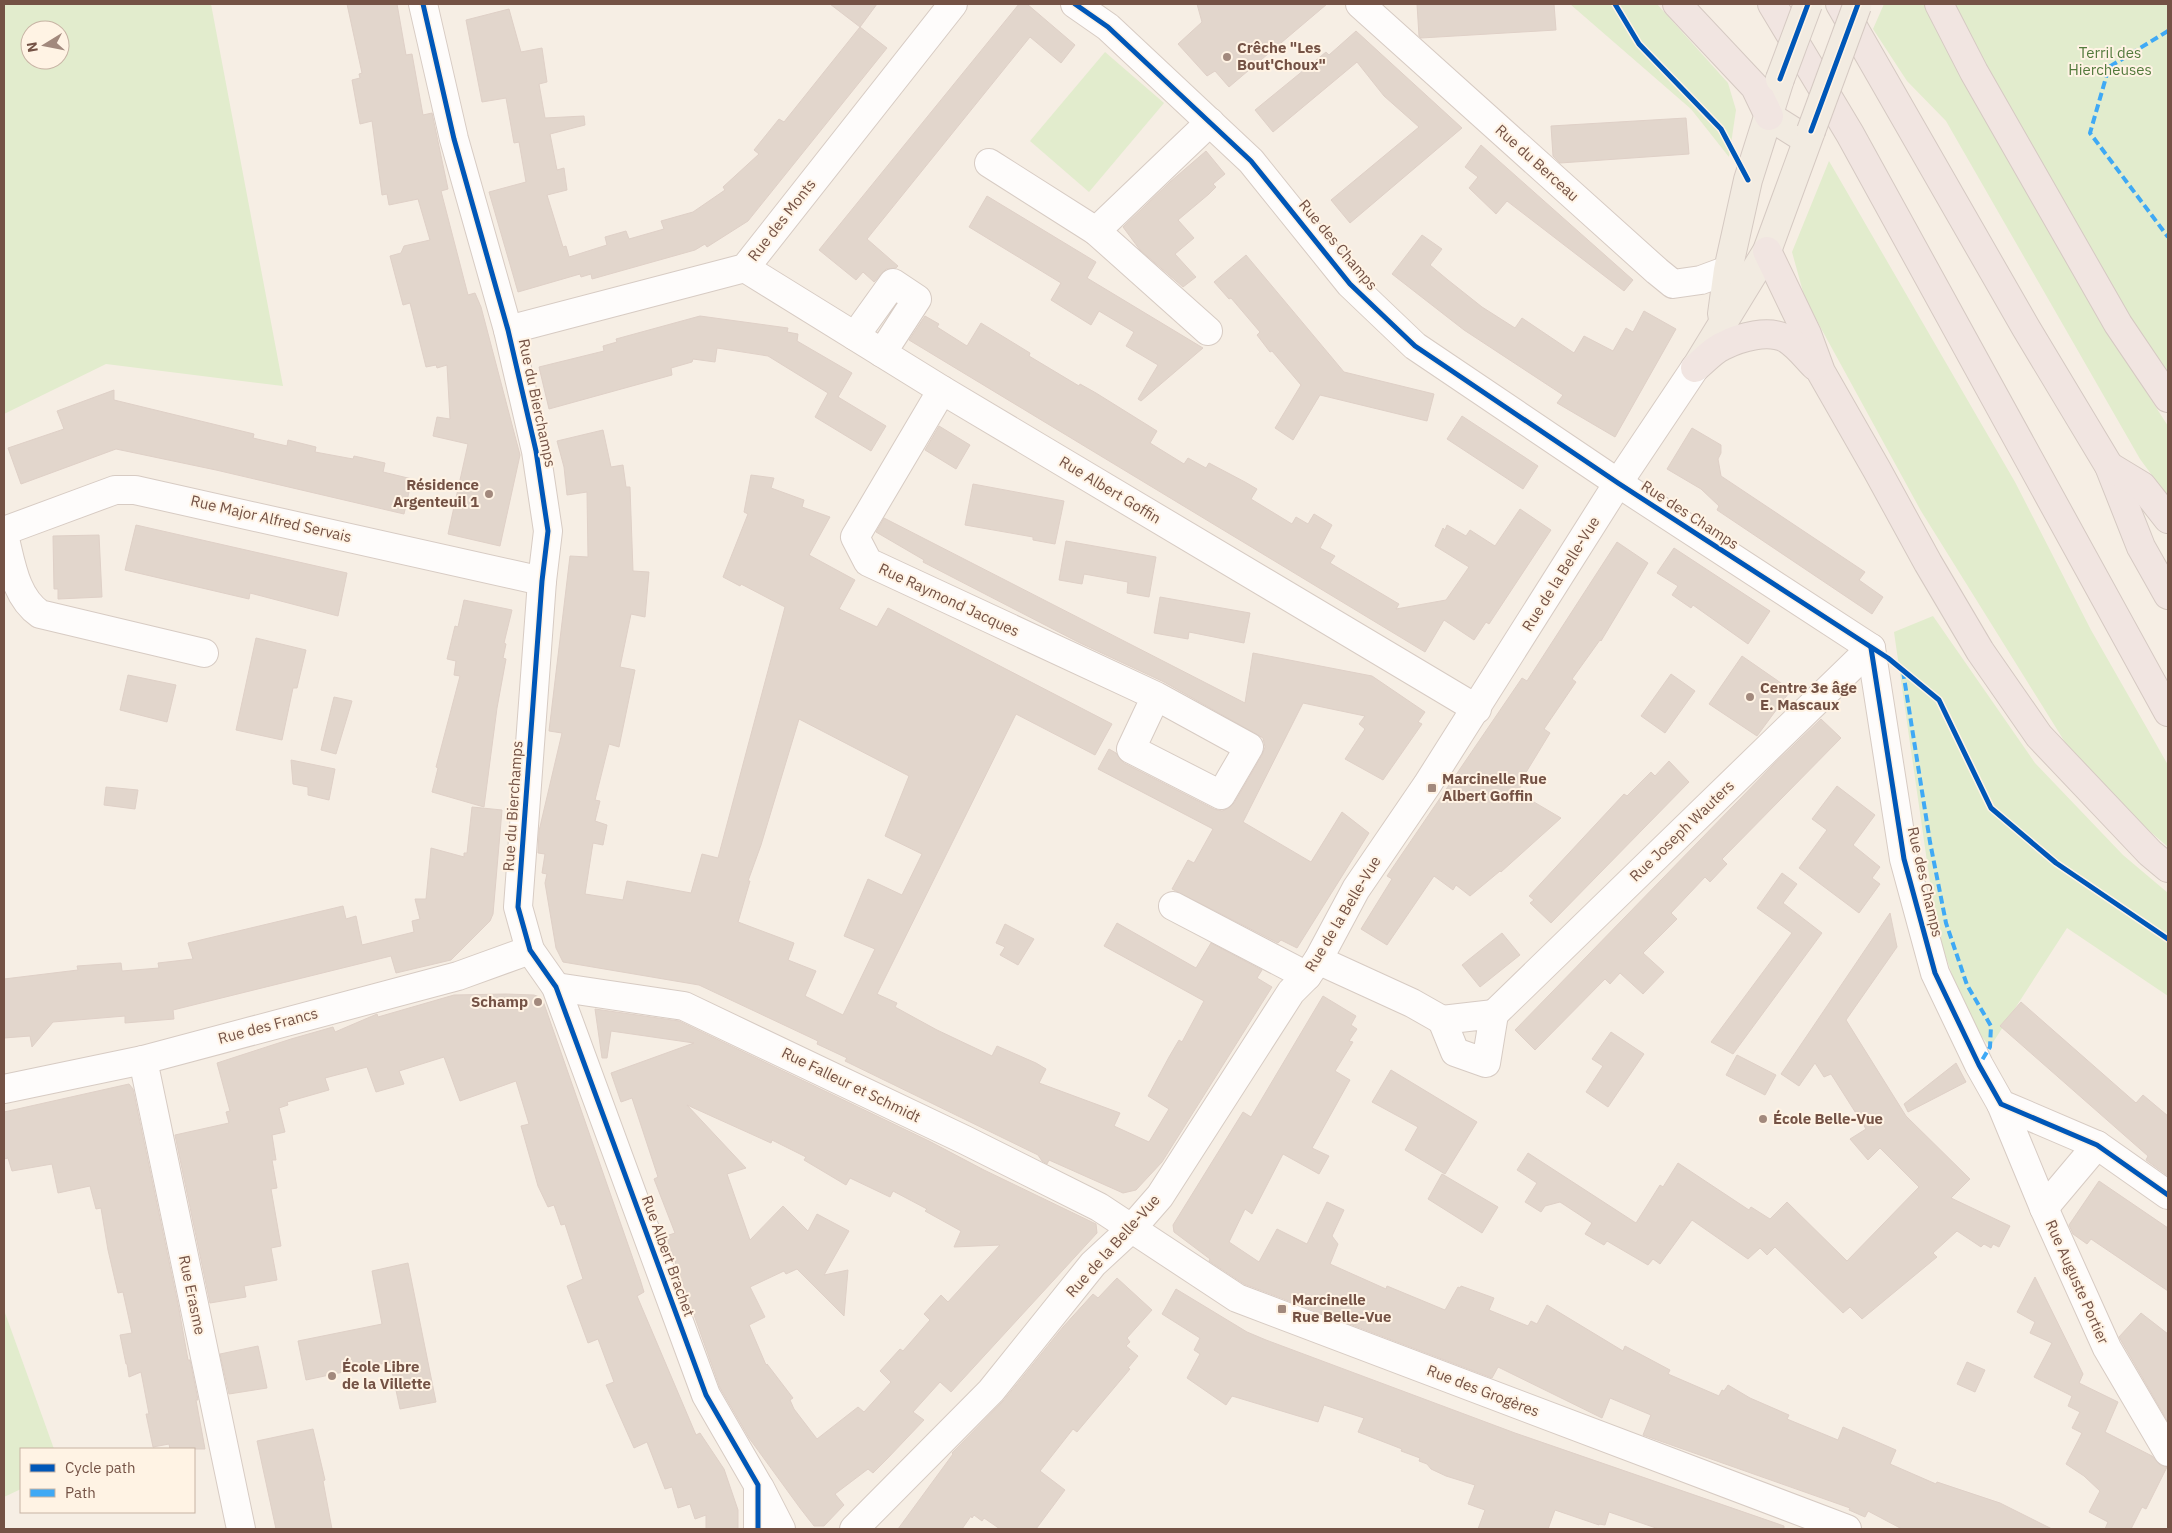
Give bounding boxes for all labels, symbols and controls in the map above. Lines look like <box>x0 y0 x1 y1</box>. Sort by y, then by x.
north arrow <box>20 20 70 70</box>
place label: Crêche "Les Bout'Choux" <box>1237 38 1326 74</box>
text: N <box>22 41 42 54</box>
park label: Terril des Hiercheuses <box>2068 43 2152 79</box>
marker: Crêche "Les Bout'Choux" <box>1221 51 1233 63</box>
street label: Rue du Berceau <box>1491 120 1583 205</box>
street label: Rue des Monts <box>744 175 820 265</box>
street label: Rue des Champs <box>1295 195 1382 294</box>
street label: Rue du Bierchamps <box>515 337 560 469</box>
street label: Rue Albert Goffin <box>1056 452 1165 527</box>
place label: Résidence Argenteuil 1 <box>393 475 479 511</box>
street label: Rue des Champs <box>1638 476 1743 553</box>
marker: Résidence Argenteuil 1 <box>483 488 495 500</box>
street label: Rue Major Alfred Servais <box>189 491 353 546</box>
street label: Rue de la Belle-Vue <box>1518 513 1604 635</box>
street label: Rue Raymond Jacques <box>876 559 1023 640</box>
place label: Centre 3e âge E. Mascaux <box>1760 678 1857 714</box>
marker: Centre 3e âge E. Mascaux <box>1744 691 1756 703</box>
street label: Rue du Bierchamps <box>498 740 527 872</box>
place label: Marcinelle Rue Albert Goffin <box>1442 769 1547 805</box>
street label: Rue Joseph Wauters <box>1625 776 1738 885</box>
marker: Marcinelle Rue Albert Goffin <box>1426 782 1438 794</box>
street label: Rue des Champs <box>1904 825 1947 939</box>
street label: Rue de la Belle-Vue <box>1301 852 1385 975</box>
place label: Schamp <box>471 992 528 1011</box>
marker: Schamp <box>532 996 544 1008</box>
street label: Rue des Francs <box>216 1003 320 1048</box>
street label: Rue Falleur et Schmidt <box>779 1043 924 1126</box>
place label: École Belle-Vue <box>1773 1109 1883 1128</box>
marker: École Belle-Vue <box>1757 1113 1769 1125</box>
street label: Rue de la Belle-Vue <box>1062 1190 1164 1301</box>
street label: Rue Albert Brachet <box>638 1193 699 1319</box>
street label: Rue Auguste Portier <box>2042 1217 2114 1347</box>
street label: Rue Erasme <box>175 1253 210 1336</box>
place label: Marcinelle Rue Belle-Vue <box>1292 1290 1391 1326</box>
marker: Marcinelle Rue Belle-Vue <box>1276 1303 1288 1315</box>
place label: École Libre de la Villette <box>342 1357 431 1393</box>
street label: Rue des Grogères <box>1424 1360 1542 1421</box>
marker: École Libre de la Villette <box>326 1370 338 1382</box>
legend <box>20 1448 195 1513</box>
text: Cycle path <box>65 1458 136 1477</box>
text: Path <box>65 1483 96 1502</box>

